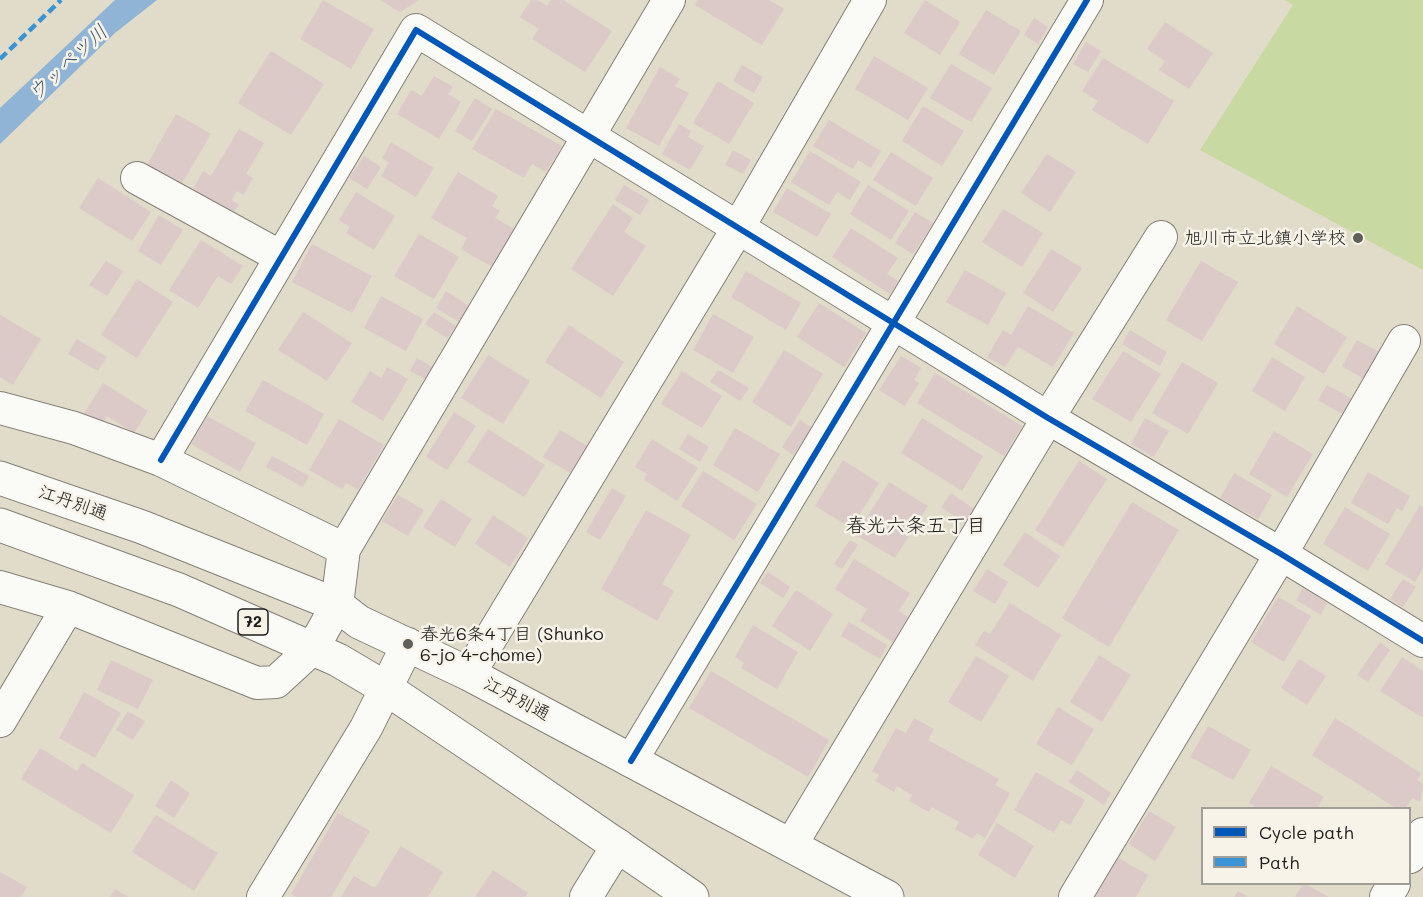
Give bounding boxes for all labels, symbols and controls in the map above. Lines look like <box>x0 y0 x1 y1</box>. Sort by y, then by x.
water label: ウッペツ川 <box>23 20 113 106</box>
place label: 旭川市立北鎮小学校 <box>1184 227 1346 249</box>
marker: 旭川市立北鎮小学校 <box>1351 231 1365 245</box>
street label: 江丹別通 <box>35 481 111 525</box>
district label: 春光六条五丁目 <box>846 514 986 538</box>
road number: 72 <box>238 609 268 635</box>
place label: 春光6条4丁目 (Shunko 6-jo 4-chome) <box>420 623 604 666</box>
marker: 春光6条4丁目 (Shunko 6-jo 4-chome) <box>401 637 415 651</box>
street label: 江丹別通 <box>480 673 554 725</box>
legend <box>1201 807 1411 885</box>
text: Cycle path <box>1259 820 1354 844</box>
text: Path <box>1259 850 1299 874</box>

